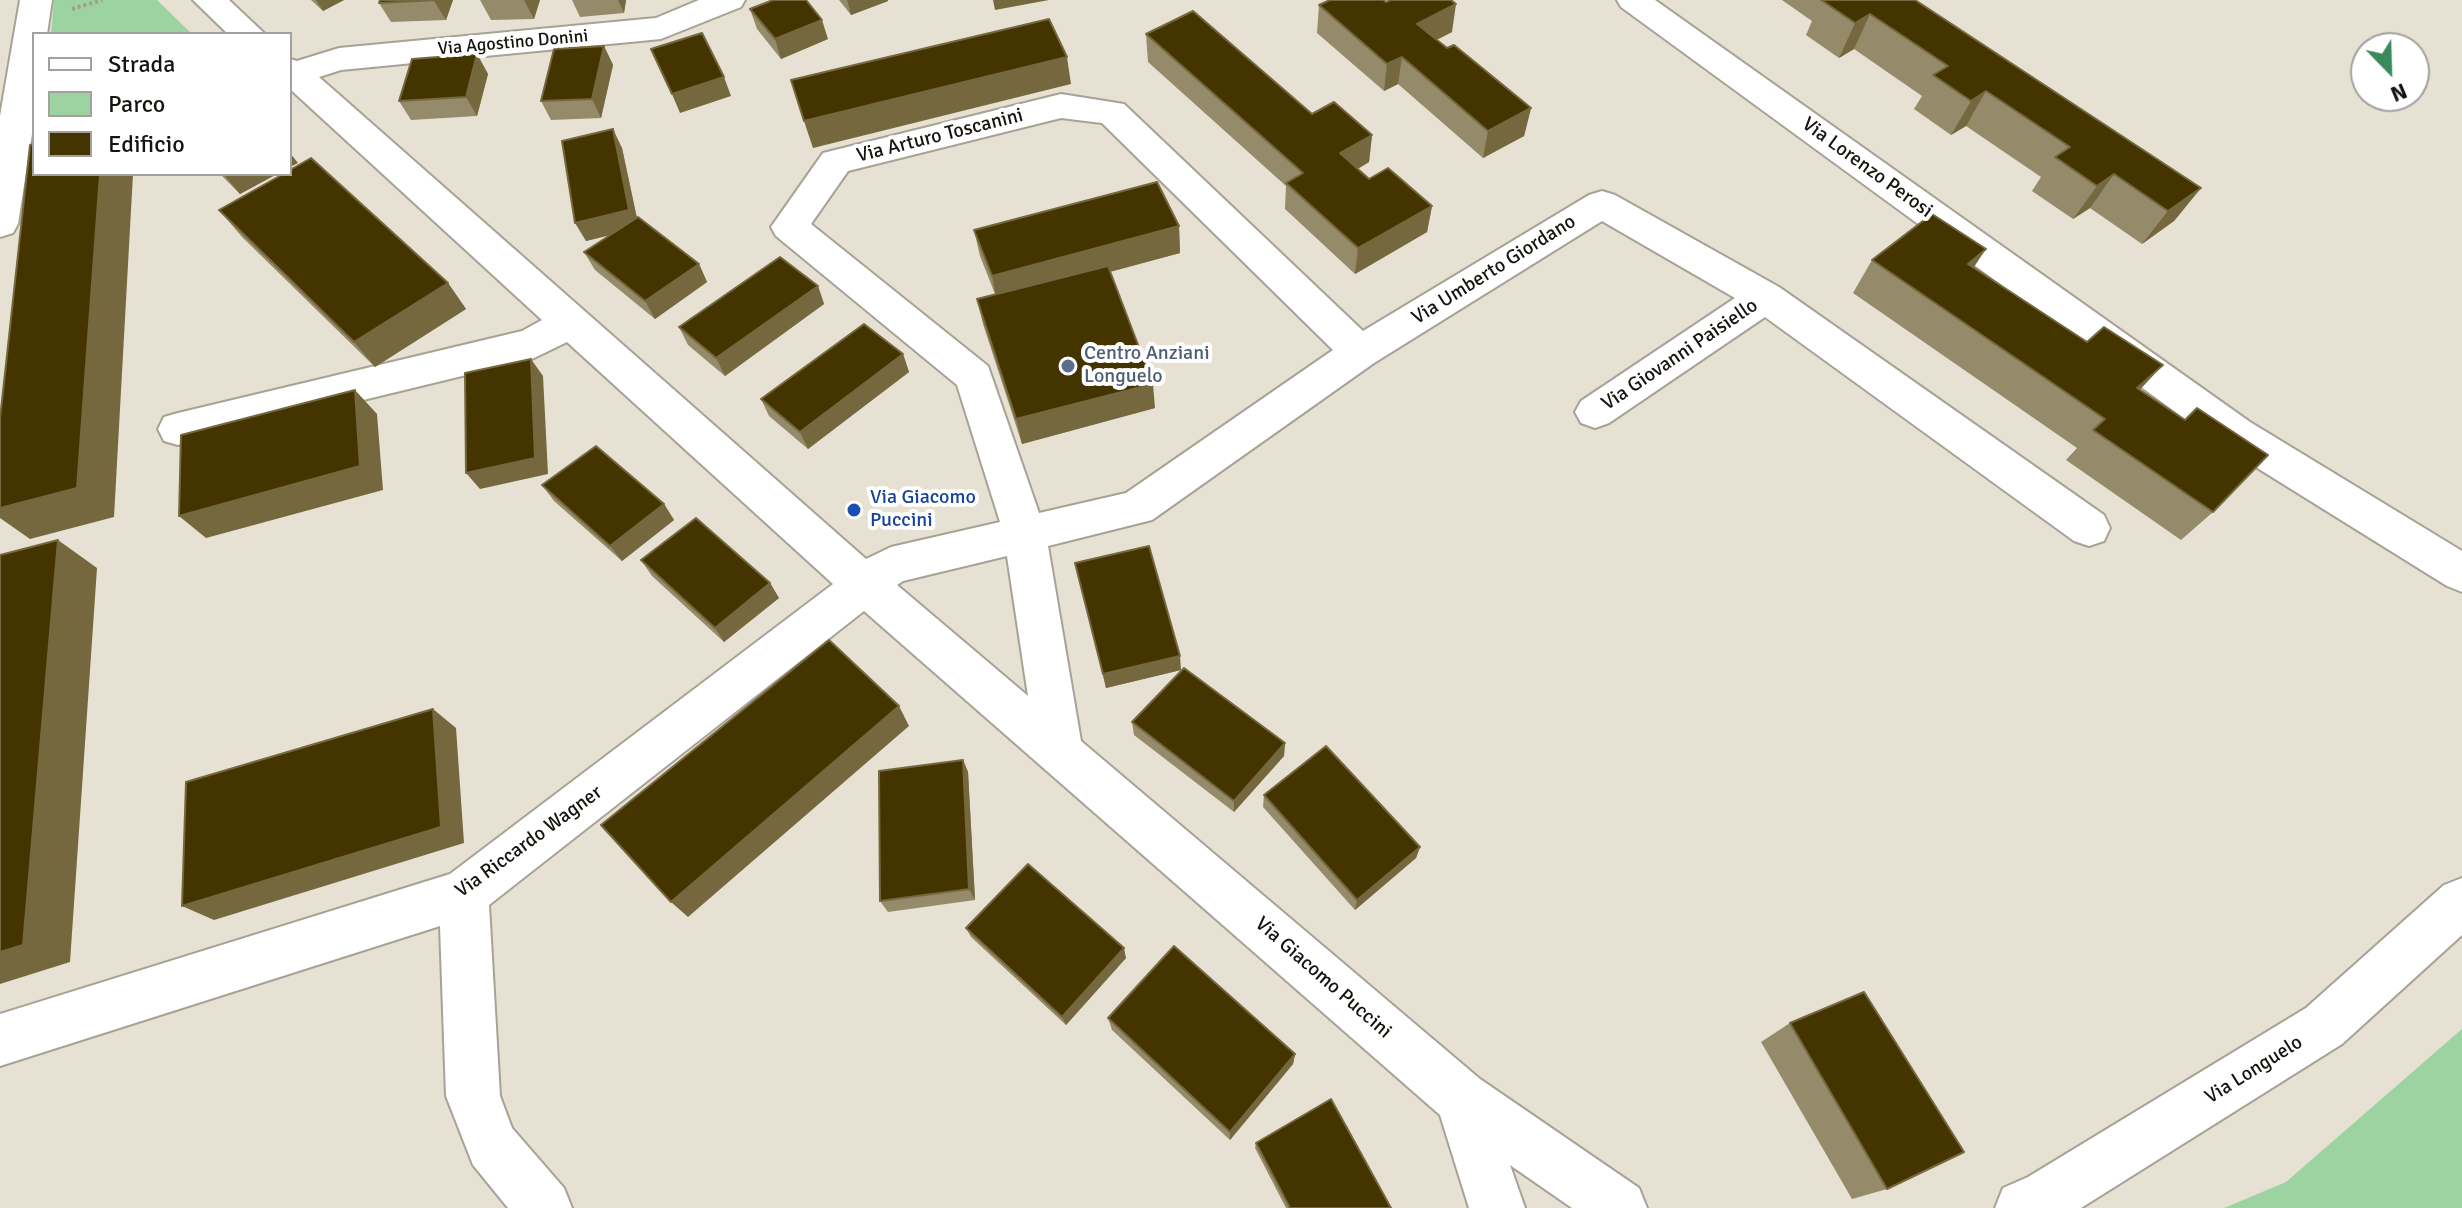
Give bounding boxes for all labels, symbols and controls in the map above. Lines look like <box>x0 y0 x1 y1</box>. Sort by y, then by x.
street label: Via Agostino Donini <box>437 26 589 60</box>
legend <box>32 32 292 176</box>
north arrow <box>2350 32 2430 112</box>
text: Strada <box>108 49 175 79</box>
text: N <box>2386 77 2411 108</box>
text: Parco <box>108 89 165 119</box>
street label: Via Arturo Toscanini <box>854 104 1026 168</box>
street label: Via Lorenzo Perosi <box>1797 113 1937 223</box>
text: Edificio <box>108 129 185 159</box>
street label: Via Umberto Giordano <box>1408 210 1580 330</box>
street label: Via Giovanni Paisiello <box>1597 294 1763 416</box>
place label: Centro Anziani Longuelo <box>1084 342 1210 389</box>
marker: Centro Anziani Longuelo <box>1059 357 1077 375</box>
place label: Via Giacomo Puccini <box>870 486 976 533</box>
marker: Via Giacomo Puccini <box>845 501 863 519</box>
street label: Via Riccardo Wagner <box>451 781 607 903</box>
street label: Via Giacomo Puccini <box>1250 912 1396 1044</box>
street label: Via Longuelo <box>2201 1031 2307 1109</box>

